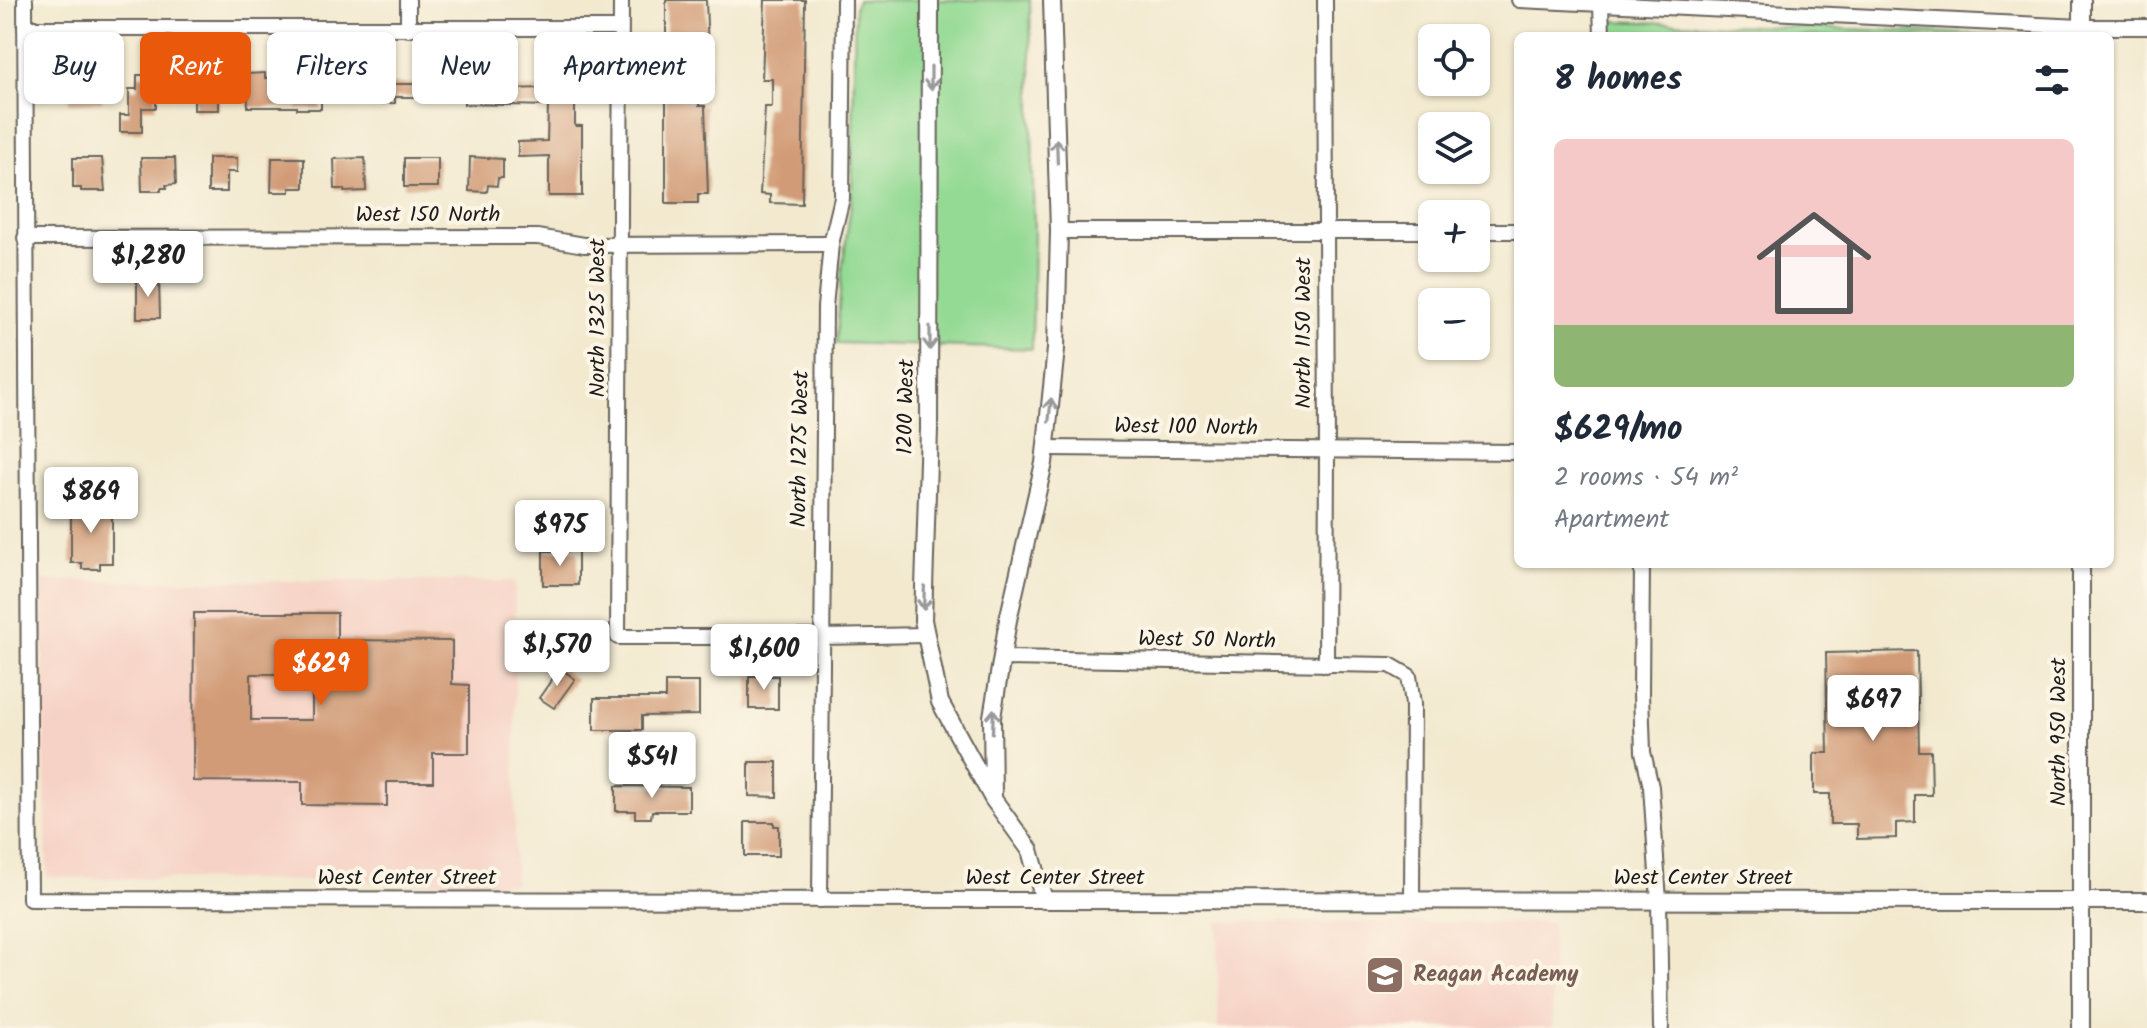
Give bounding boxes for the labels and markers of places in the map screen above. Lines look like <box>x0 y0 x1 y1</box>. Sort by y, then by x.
pin: $1,280 <box>83 231 213 299</box>
pin: $869 <box>44 467 138 535</box>
pin: $975 <box>513 500 607 568</box>
pin: $1,570 <box>492 620 622 688</box>
pin: $1,600 <box>699 624 829 692</box>
pin: $629 <box>274 639 368 707</box>
pin: $697 <box>1826 675 1920 743</box>
pin: $541 <box>605 732 699 800</box>
school or university icon: Reagan Academy <box>1364 954 1406 996</box>
place label: Reagan Academy <box>1413 958 1579 993</box>

